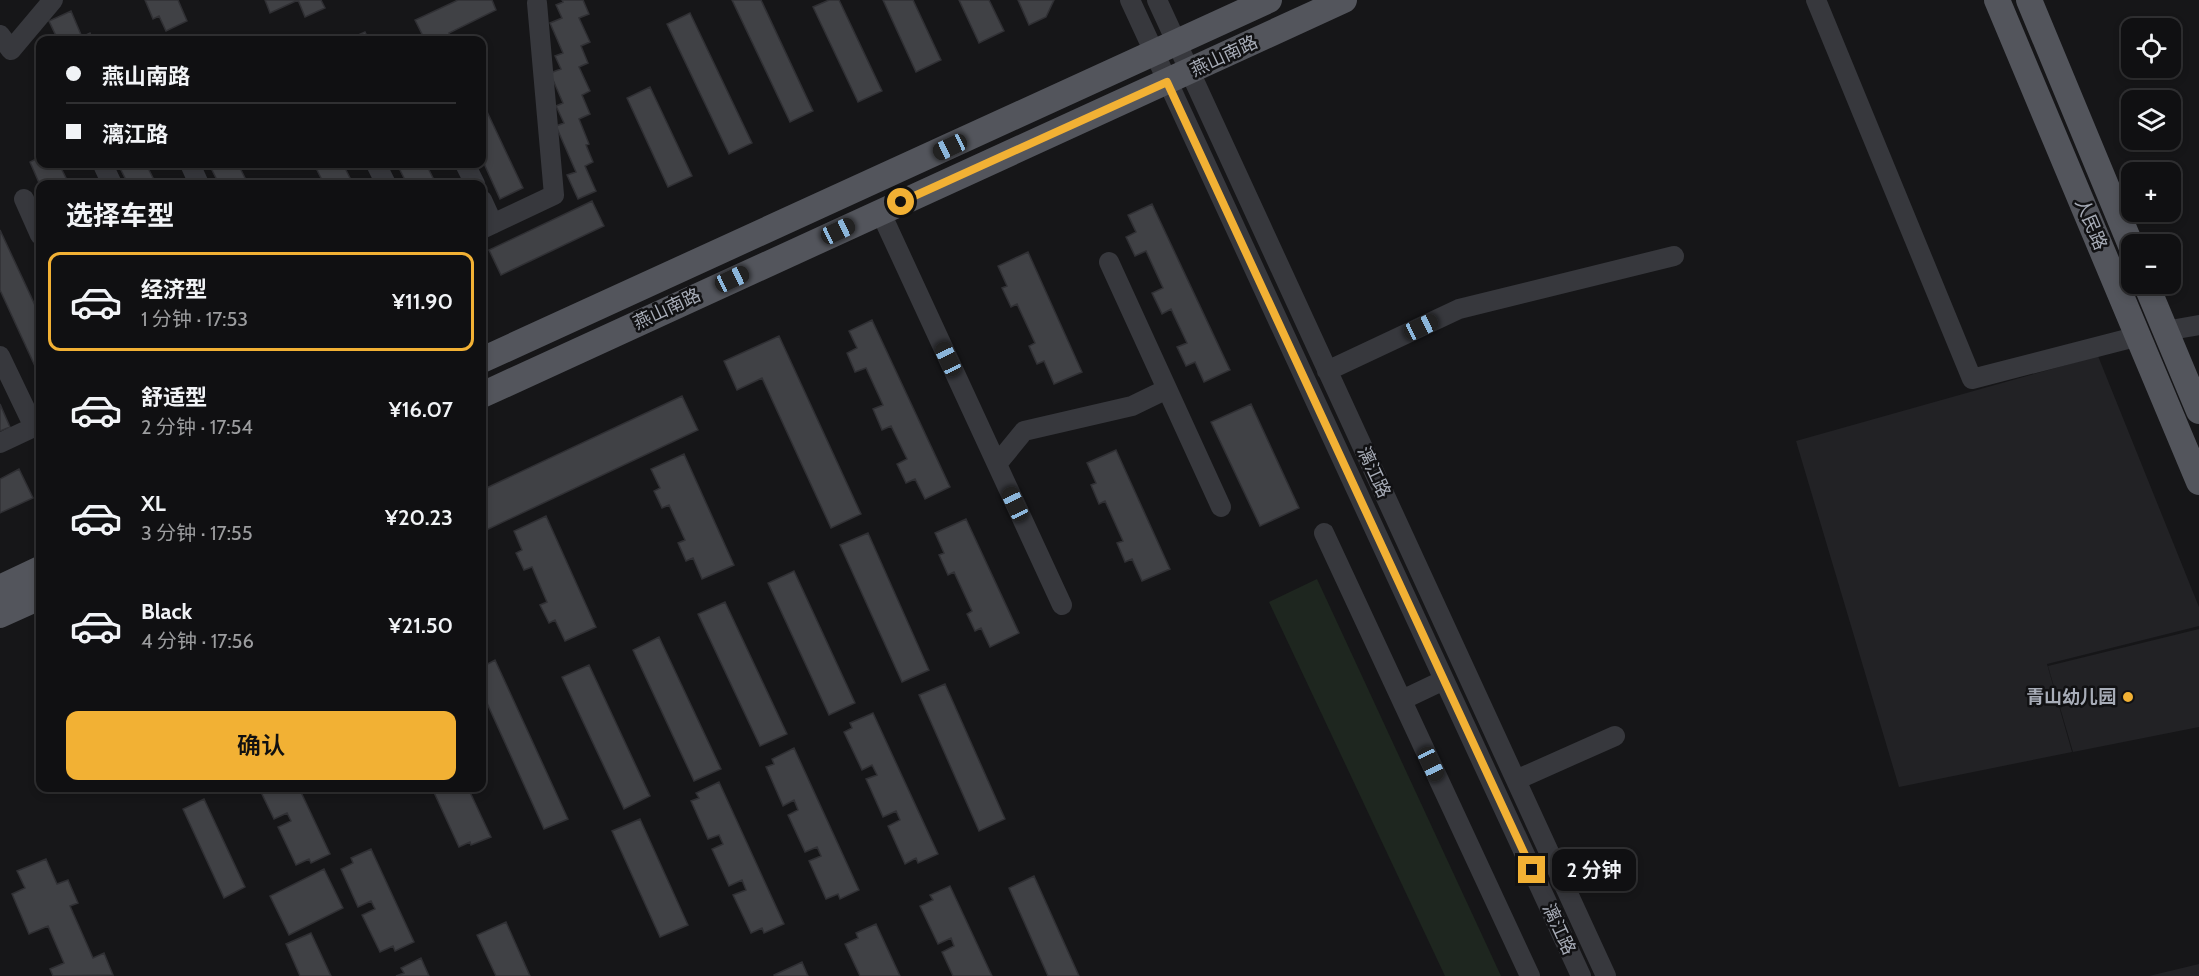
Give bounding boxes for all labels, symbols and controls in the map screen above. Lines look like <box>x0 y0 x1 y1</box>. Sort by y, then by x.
map controls <box>2121 18 2181 294</box>
button: locate <box>2121 18 2181 78</box>
street label: 燕山南路 <box>1187 31 1261 81</box>
text: 燕山南路 <box>102 63 190 90</box>
button: layers <box>2121 90 2181 150</box>
text: 漓江路 <box>102 121 168 148</box>
car <box>930 131 970 163</box>
button: + <box>2121 162 2181 222</box>
route start <box>887 188 914 215</box>
street label: 人民路 <box>2070 195 2112 253</box>
text: 选择车型 <box>66 199 174 232</box>
car <box>818 215 858 247</box>
button: − <box>2121 234 2181 294</box>
car <box>712 263 752 295</box>
icon: car <box>69 275 123 329</box>
text: 经济型 <box>141 276 207 303</box>
street label: 燕山南路 <box>630 284 704 334</box>
text: ¥11.90 <box>392 288 453 315</box>
text: 1 分钟 · 17:53 <box>141 307 248 331</box>
car <box>1401 311 1441 343</box>
car <box>932 339 964 379</box>
icon: car <box>69 383 123 437</box>
text: 舒适型 <box>141 384 207 411</box>
text: ¥16.07 <box>389 396 453 423</box>
text: 2 分钟 · 17:54 <box>141 415 253 439</box>
street label: 漓江路 <box>1353 443 1395 501</box>
car <box>999 484 1031 524</box>
text: XL <box>141 490 166 517</box>
icon: car <box>69 491 123 545</box>
text: ¥20.23 <box>385 504 453 531</box>
text: 3 分钟 · 17:55 <box>141 521 252 545</box>
text: Black <box>141 598 192 625</box>
icon: car <box>69 599 123 653</box>
text: ¥21.50 <box>389 612 453 639</box>
text: 4 分钟 · 17:56 <box>141 629 254 653</box>
place label: 青山幼儿园 <box>2026 686 2116 708</box>
marker: 青山幼儿园 <box>2121 690 2135 704</box>
button: 确认 <box>66 711 456 780</box>
car <box>1415 744 1447 784</box>
callout: 2 分钟 <box>1553 849 1637 891</box>
route end <box>1518 856 1545 883</box>
text: 2 分钟 <box>1566 858 1622 882</box>
street label: 漓江路 <box>1538 900 1580 958</box>

